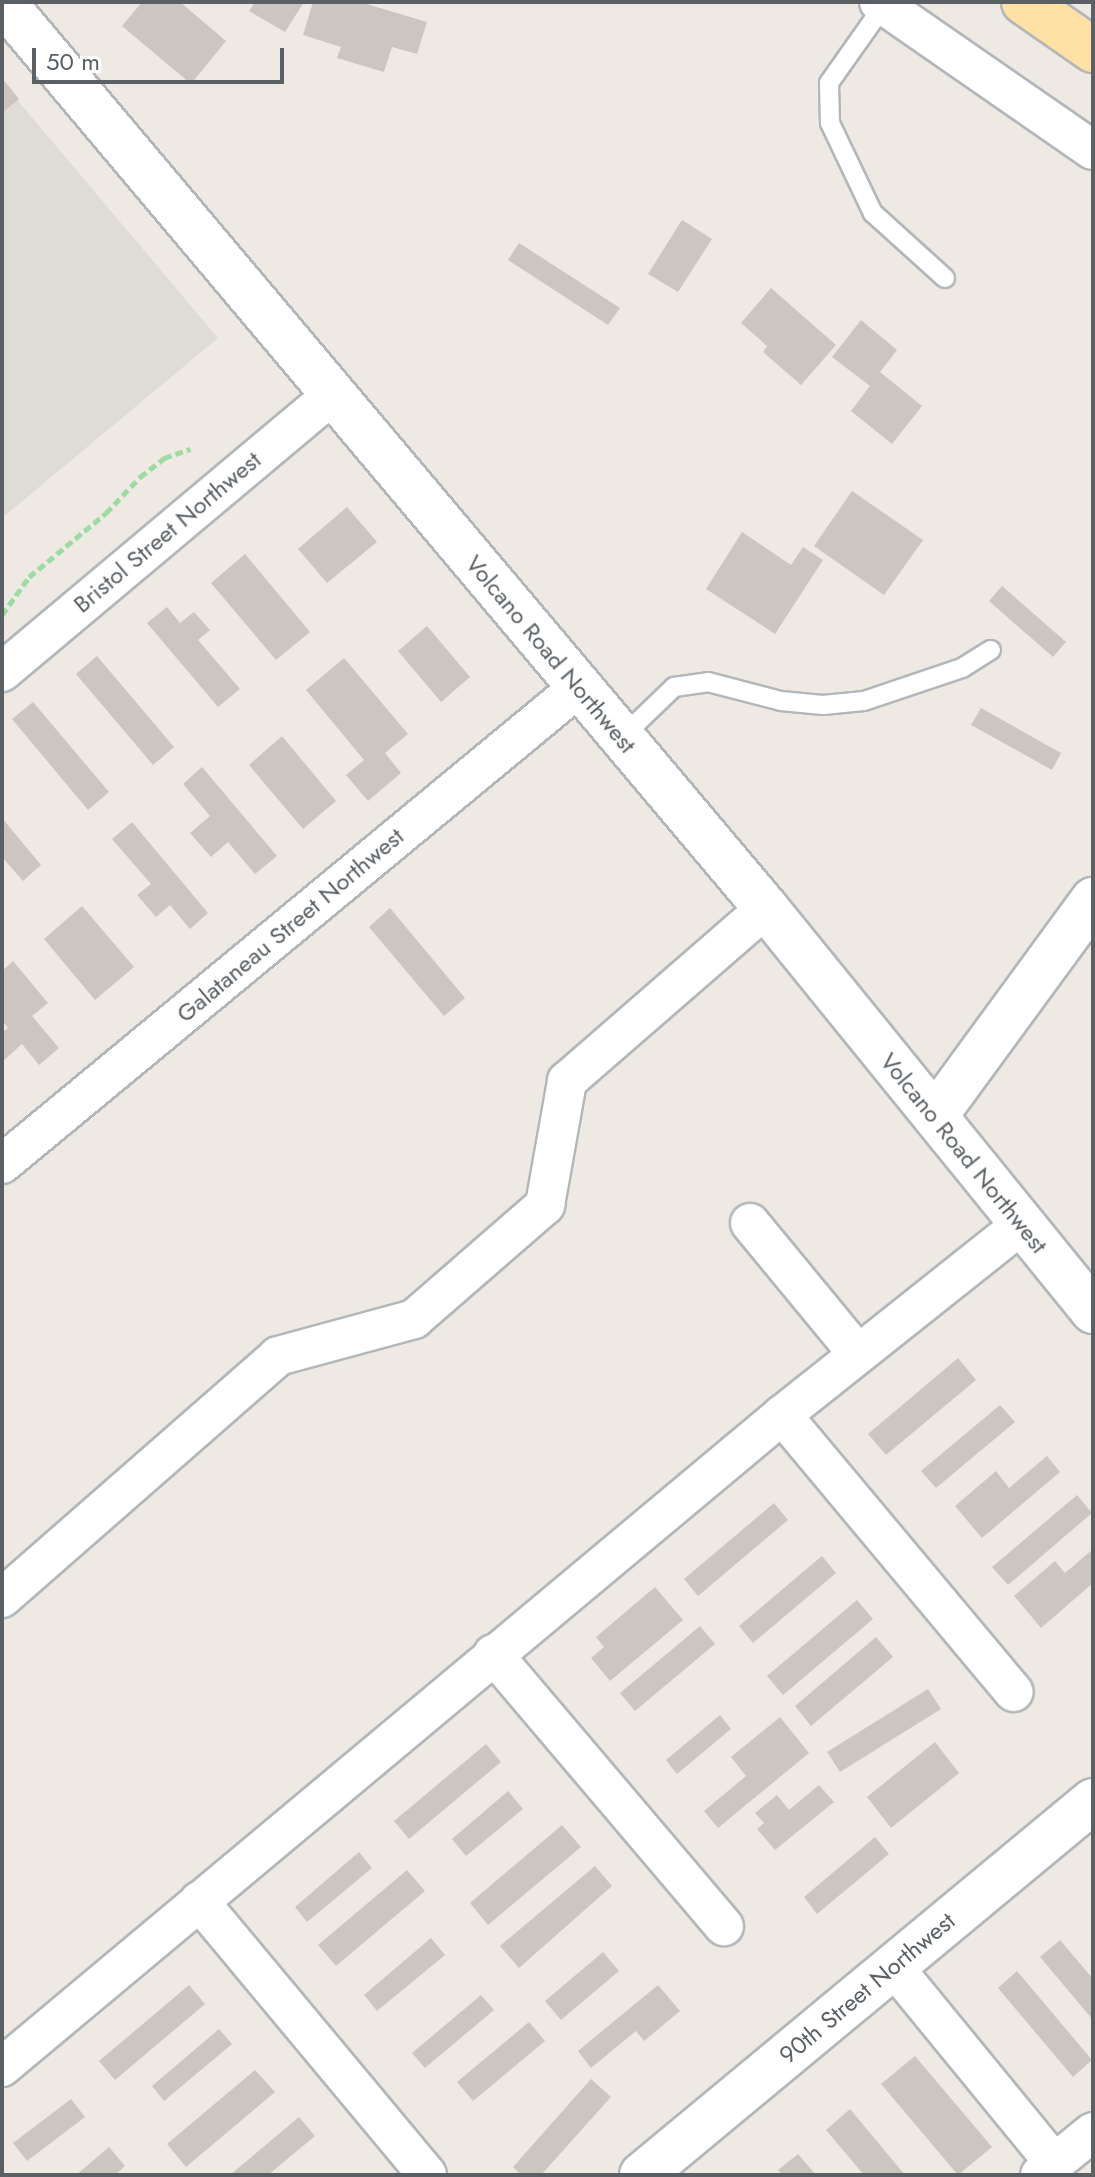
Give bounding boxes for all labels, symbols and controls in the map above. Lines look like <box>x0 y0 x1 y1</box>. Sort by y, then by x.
scale bar <box>36 32 288 82</box>
text: 50 m <box>46 44 100 79</box>
street label: Bristol Street Northwest <box>68 445 266 619</box>
street label: Volcano Road Northwest <box>460 549 642 759</box>
street label: Galataneau Street Northwest <box>171 822 409 1028</box>
street label: Volcano Road Northwest <box>874 1047 1054 1259</box>
street label: 90th Street Northwest <box>773 1906 961 2070</box>

